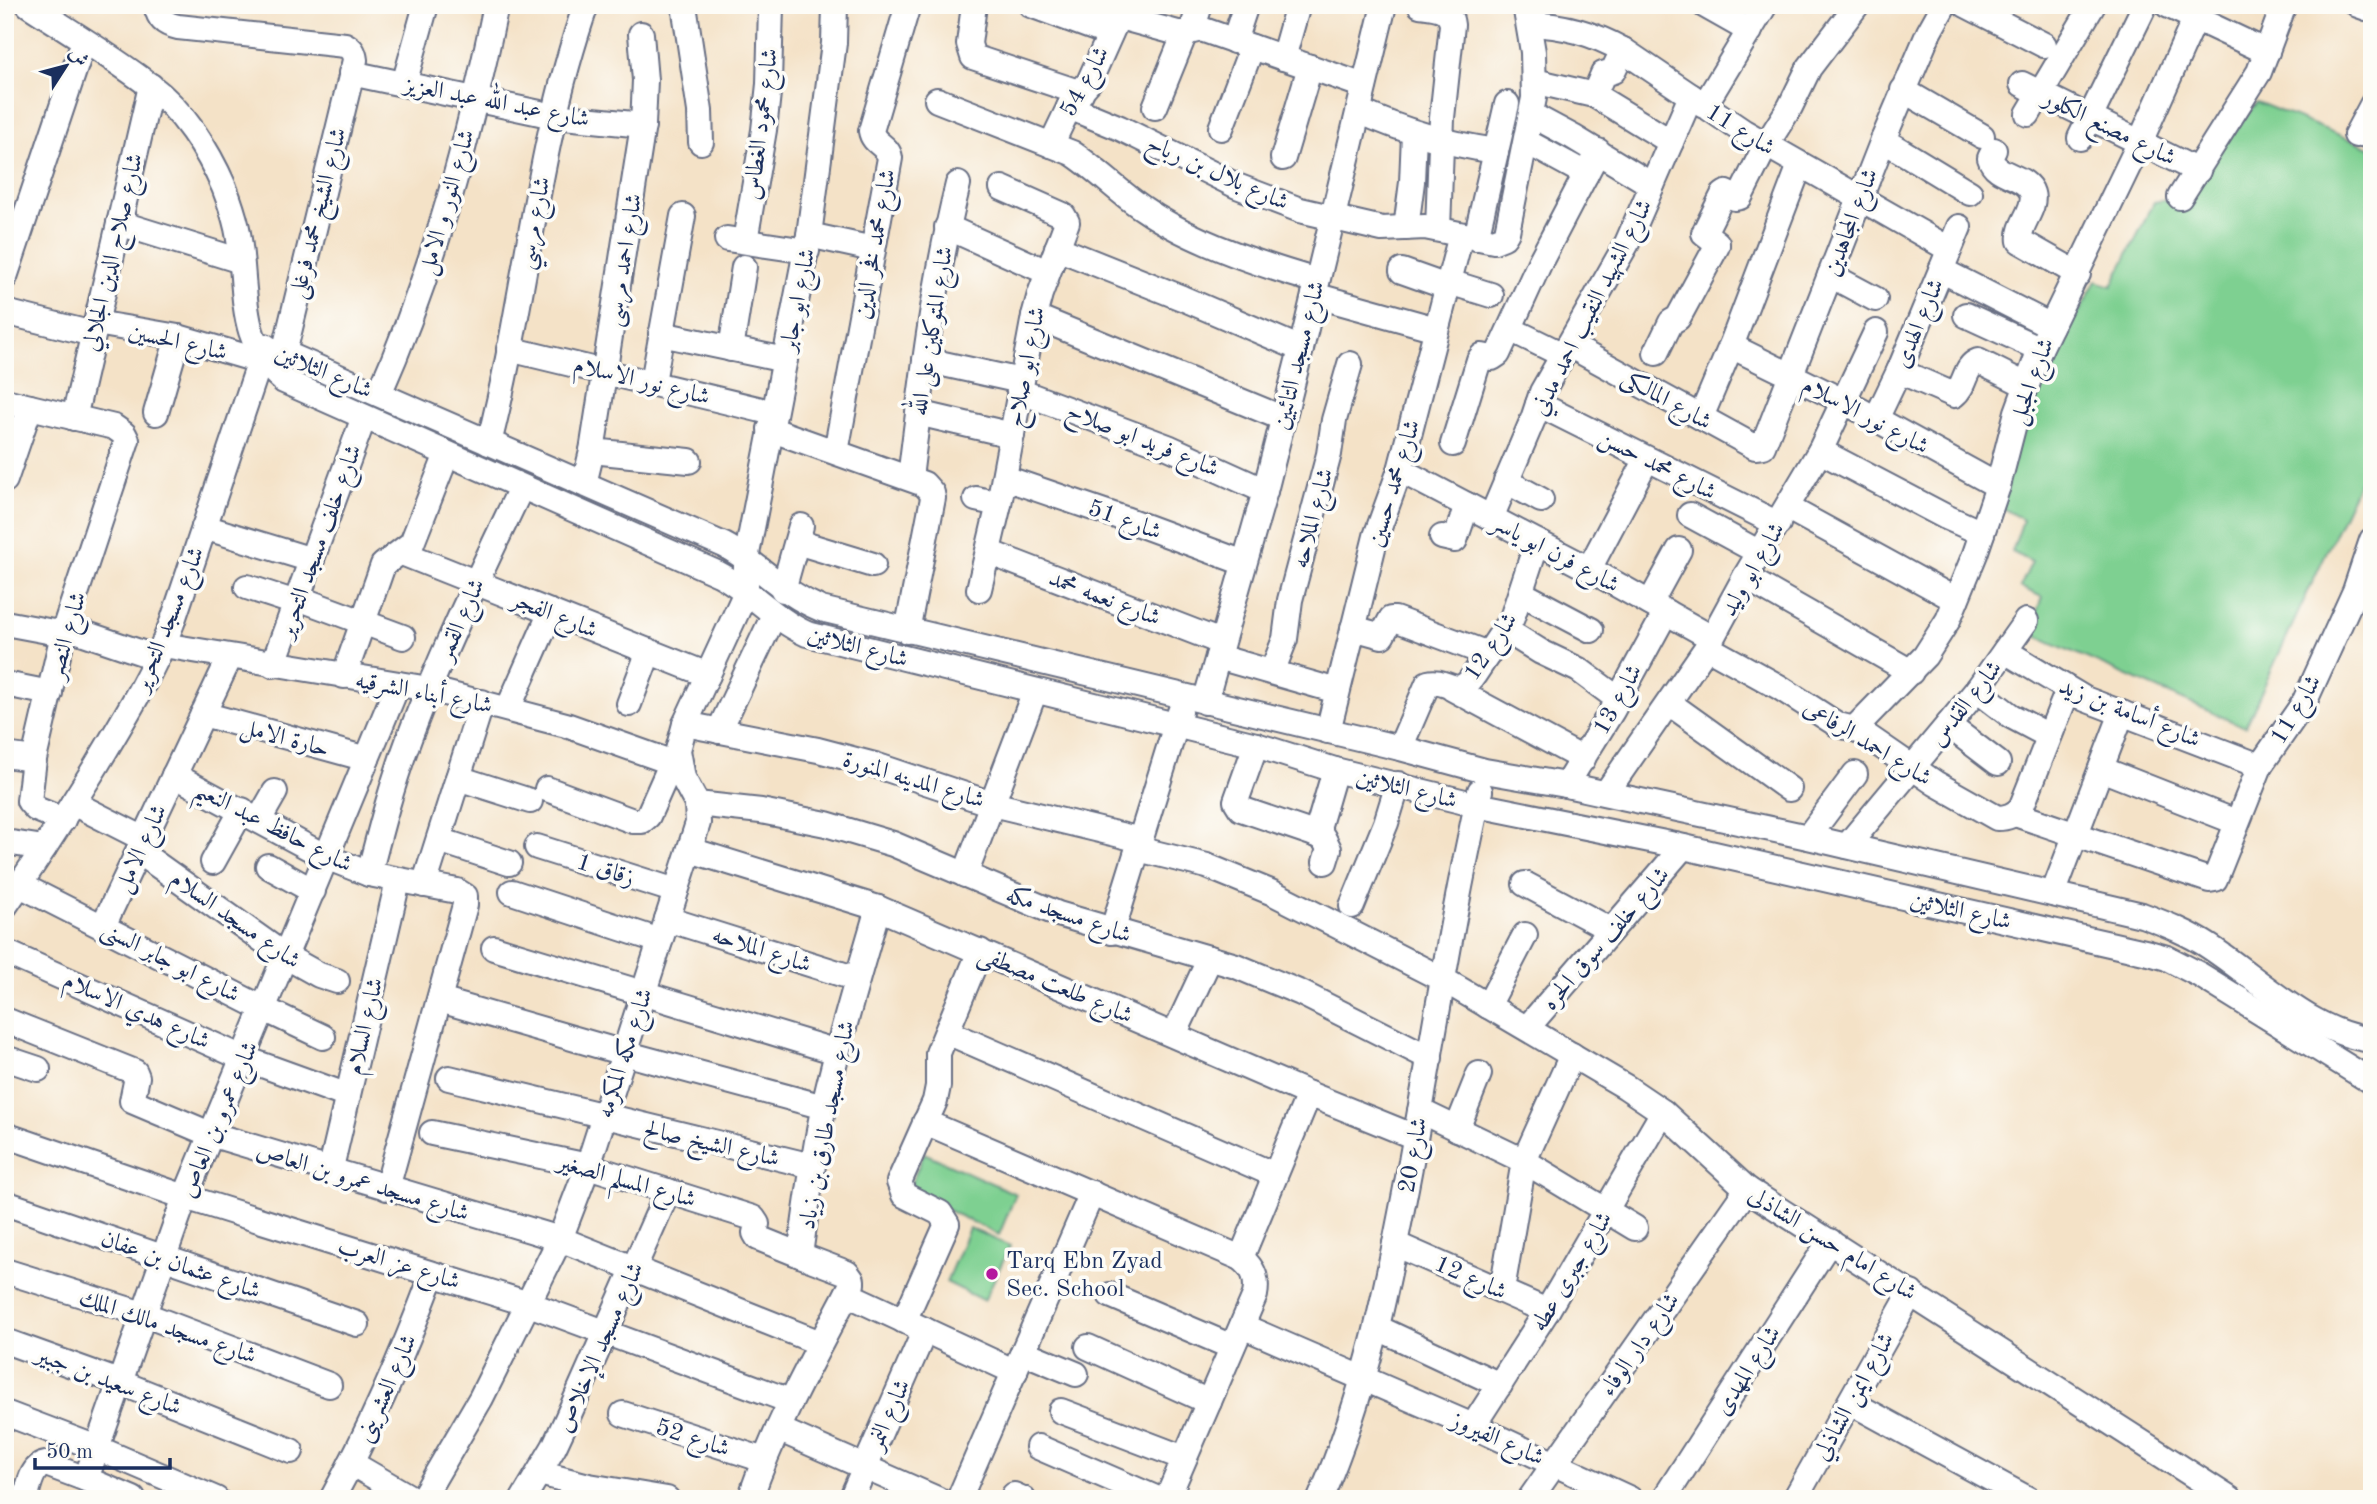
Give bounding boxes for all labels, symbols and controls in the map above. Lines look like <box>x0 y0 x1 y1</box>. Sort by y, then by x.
north arrow <box>32 32 102 102</box>
street label: شارع 54 <box>1057 43 1120 124</box>
text: ش <box>65 44 91 71</box>
street label: شارع محمود الغطاس <box>741 47 789 202</box>
street label: شارع عبد الله عبد العزيز <box>398 64 593 139</box>
street label: شارع مصنع الكلور <box>2034 84 2180 178</box>
street label: شارع 11 <box>1698 100 1779 166</box>
street label: شارع الشيخ محمد فرغلى <box>286 125 359 303</box>
street label: شارع النور و الامل <box>416 127 486 280</box>
street label: شارع بلال بن رباح <box>1140 132 1292 222</box>
street label: شارع صلاح الدين الجلالي <box>79 151 155 355</box>
street label: شارع المجاهدين <box>1819 165 1889 282</box>
street label: شارع محمد فخر الدين <box>849 167 907 322</box>
street label: شارع مرسي <box>514 175 564 273</box>
street label: شارع احمد مرسى <box>603 192 653 330</box>
street label: شارع الشهيد النقيب احمد مدني <box>1528 196 1663 423</box>
street label: شارع المتوكلين على الله <box>899 243 964 419</box>
street label: شارع ابو جابر <box>777 247 827 358</box>
street label: شارع الهدى <box>1890 276 1955 374</box>
street label: شارع مسجد التائبين <box>1270 279 1336 434</box>
street label: شارع ابو صلاح <box>1004 305 1057 431</box>
street label: شارع الحسين <box>124 320 229 372</box>
street label: شارع الجبل <box>2006 335 2065 430</box>
street label: شارع الثلاثين <box>269 342 375 410</box>
street label: شارع نور الاسلام <box>569 353 712 417</box>
street label: شارع المالكى <box>1614 365 1716 441</box>
street label: شارع نور الاسلام <box>1795 373 1932 466</box>
street label: شارع فريد ابو صلاح <box>1060 399 1222 489</box>
street label: شارع محمد حسين <box>1364 417 1431 552</box>
street label: شارع محمد حسن <box>1592 426 1720 511</box>
street label: شارع خلف مسجد التحرير <box>274 442 373 646</box>
street label: شارع الملاحه <box>1289 466 1345 573</box>
street label: شارع 51 <box>1082 497 1164 551</box>
street label: شارع فرن ابو ياسر <box>1482 510 1623 604</box>
street label: شارع ابو وليد <box>1717 519 1795 624</box>
street label: شارع مسجد التحرير <box>129 544 215 701</box>
street label: شارع نعمه محمد <box>1043 567 1163 637</box>
street label: شارع القمر <box>432 576 496 669</box>
street label: شارع الفجر <box>503 587 600 649</box>
street label: شارع النصر <box>43 589 98 686</box>
street label: شارع 12 <box>1460 609 1528 689</box>
street label: شارع الثلاثين <box>803 623 910 679</box>
street label: شارع القدس <box>1926 657 2012 755</box>
street label: شارع 13 <box>1590 661 1653 742</box>
street label: شارع أبناء الشرقيه <box>352 662 496 725</box>
street label: شارع أسامة بن زيد <box>2053 668 2206 759</box>
street label: شارع 11 <box>2267 671 2332 752</box>
street label: شارع احمد الرفاعى <box>1796 695 1936 796</box>
street label: حارة الامل <box>237 716 331 765</box>
street label: شارع المدينه المنورة <box>838 748 987 820</box>
street label: شارع الثلاثين <box>1352 766 1459 820</box>
street label: شارع حافظ عبد النعيم <box>186 777 356 887</box>
street label: شارع الامل <box>111 801 178 899</box>
street label: زقاق 1 <box>573 850 637 891</box>
street label: شارع خلف سوق الحره <box>1538 863 1679 1019</box>
street label: شارع مسجد السلام <box>161 867 304 980</box>
street label: شارع مسجد مكه <box>1001 881 1135 954</box>
street label: شارع الثلاثين <box>1906 889 2013 941</box>
street label: شارع ابو جابر السنى <box>94 918 243 1013</box>
street label: شارع الملاحه <box>707 924 814 984</box>
street label: شارع طلعت مصطفى <box>972 943 1136 1035</box>
street label: شارع هدي الاسلام <box>57 969 213 1061</box>
street label: شارع السلام <box>343 976 396 1079</box>
street label: شارع مكه المكرمه <box>592 985 664 1123</box>
street label: شارع مسجد طارق بن زياد <box>796 1019 866 1233</box>
street label: شارع عمرو بن العاص <box>176 1038 269 1204</box>
street label: شارع 20 <box>1396 1116 1438 1196</box>
street label: شارع الشيخ صالح <box>640 1118 782 1179</box>
street label: شارع مسجد عمرو بن العاص <box>251 1139 472 1232</box>
street label: شارع المسلم الصغير <box>549 1149 699 1223</box>
street label: شارع امام حسن الشاذلى <box>1740 1183 1920 1312</box>
street label: شارع جبرى عطه <box>1528 1208 1623 1339</box>
street label: شارع عثمان بن عفان <box>95 1227 263 1310</box>
street label: شارع عز العرب <box>333 1235 462 1301</box>
place label: Tarq Ebn Zyad Sec. School <box>1006 1250 1163 1302</box>
street label: شارع 12 <box>1428 1252 1510 1311</box>
street label: شارع مسجد الإخلاص <box>553 1259 654 1439</box>
marker: Tarq Ebn Zyad Sec. School <box>984 1266 1000 1282</box>
street label: شارع مسجد مالك الملك <box>74 1286 259 1375</box>
street label: شارع دار الوفاء <box>1596 1289 1690 1405</box>
street label: شارع المهدى <box>1711 1322 1791 1423</box>
street label: شارع ايمن الشاذلي <box>1810 1329 1905 1468</box>
street label: شارع العشرينى <box>353 1331 428 1449</box>
street label: شارع سعيد بن جبير <box>27 1342 185 1426</box>
street label: شارع النمر <box>863 1376 921 1459</box>
street label: شارع الفيروز <box>1443 1408 1547 1476</box>
street label: شارع 52 <box>651 1416 732 1468</box>
scale bar <box>35 1427 170 1471</box>
text: 50 m <box>46 1442 93 1463</box>

